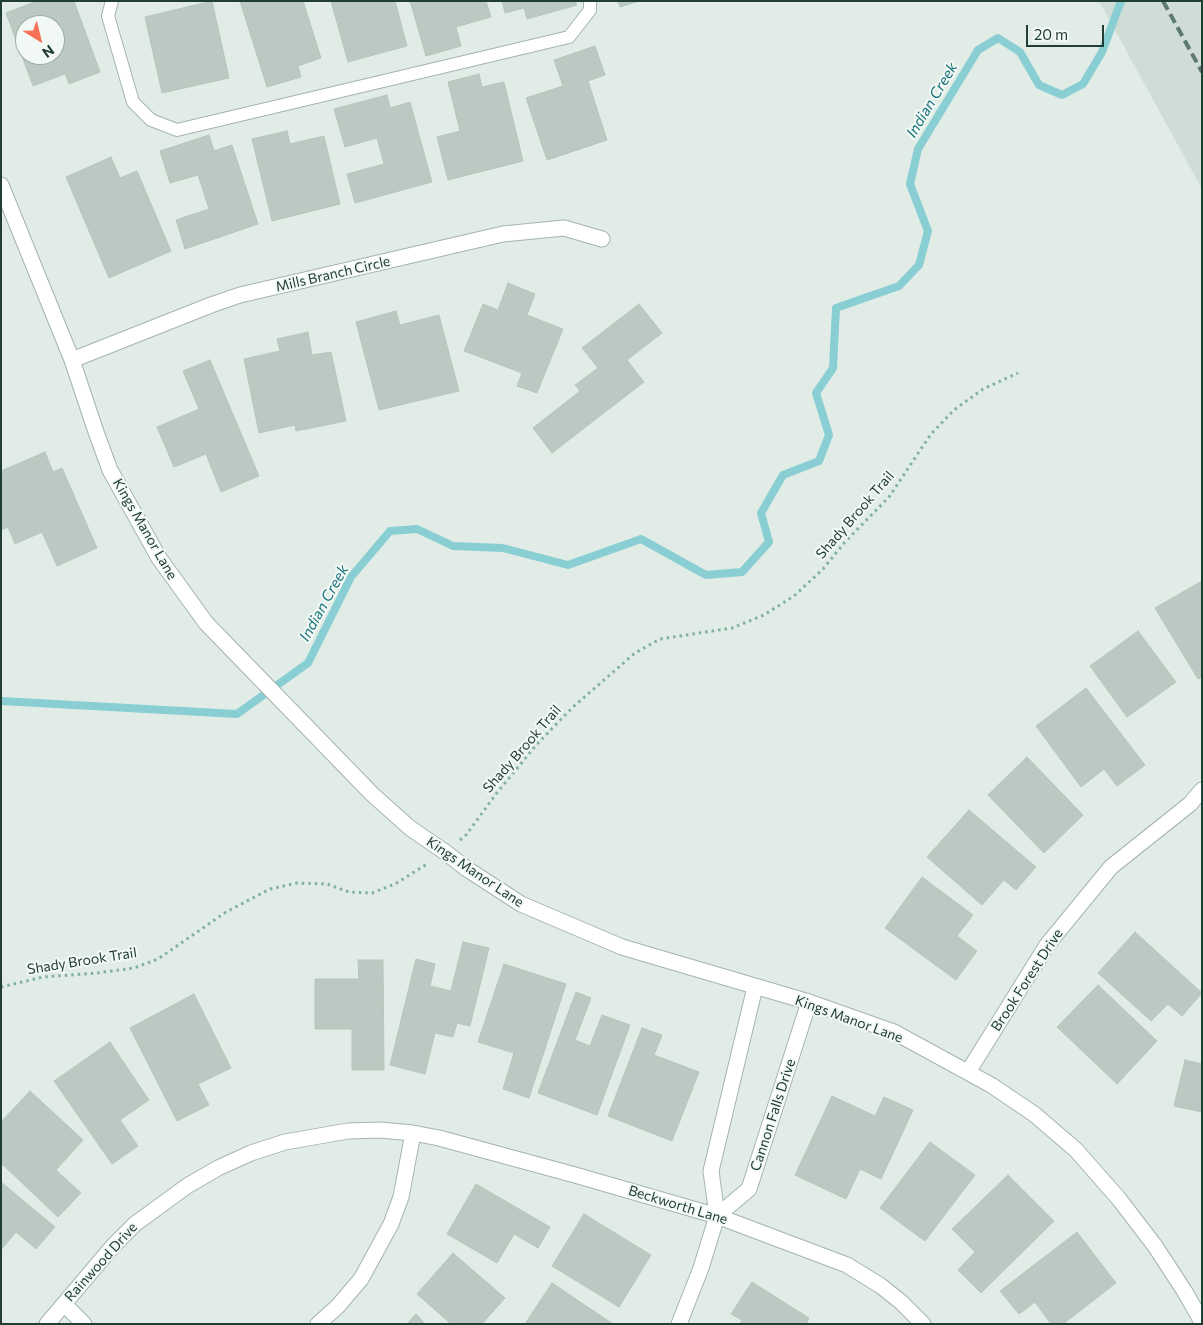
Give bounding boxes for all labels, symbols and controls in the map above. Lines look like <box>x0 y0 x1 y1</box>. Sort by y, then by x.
north arrow <box>15 15 65 65</box>
scale bar <box>1028 15 1106 47</box>
text: 20 m <box>1034 25 1068 43</box>
text: N <box>39 42 58 62</box>
water label: Indian Creek <box>903 59 961 141</box>
street label: Mills Branch Circle <box>274 253 392 295</box>
street label: Shady Brook Trail <box>812 468 898 562</box>
street label: Kings Manor Lane <box>109 476 181 582</box>
water label: Indian Creek <box>296 562 352 644</box>
street label: Shady Brook Trail <box>479 702 565 796</box>
street label: Kings Manor Lane <box>423 833 527 911</box>
street label: Brook Forest Drive <box>988 926 1066 1034</box>
street label: Shady Brook Trail <box>26 944 138 978</box>
street label: Kings Manor Lane <box>793 992 905 1046</box>
street label: Cannon Falls Drive <box>747 1057 799 1173</box>
street label: Beckworth Lane <box>626 1182 730 1228</box>
street label: Rainwood Drive <box>61 1219 141 1305</box>

